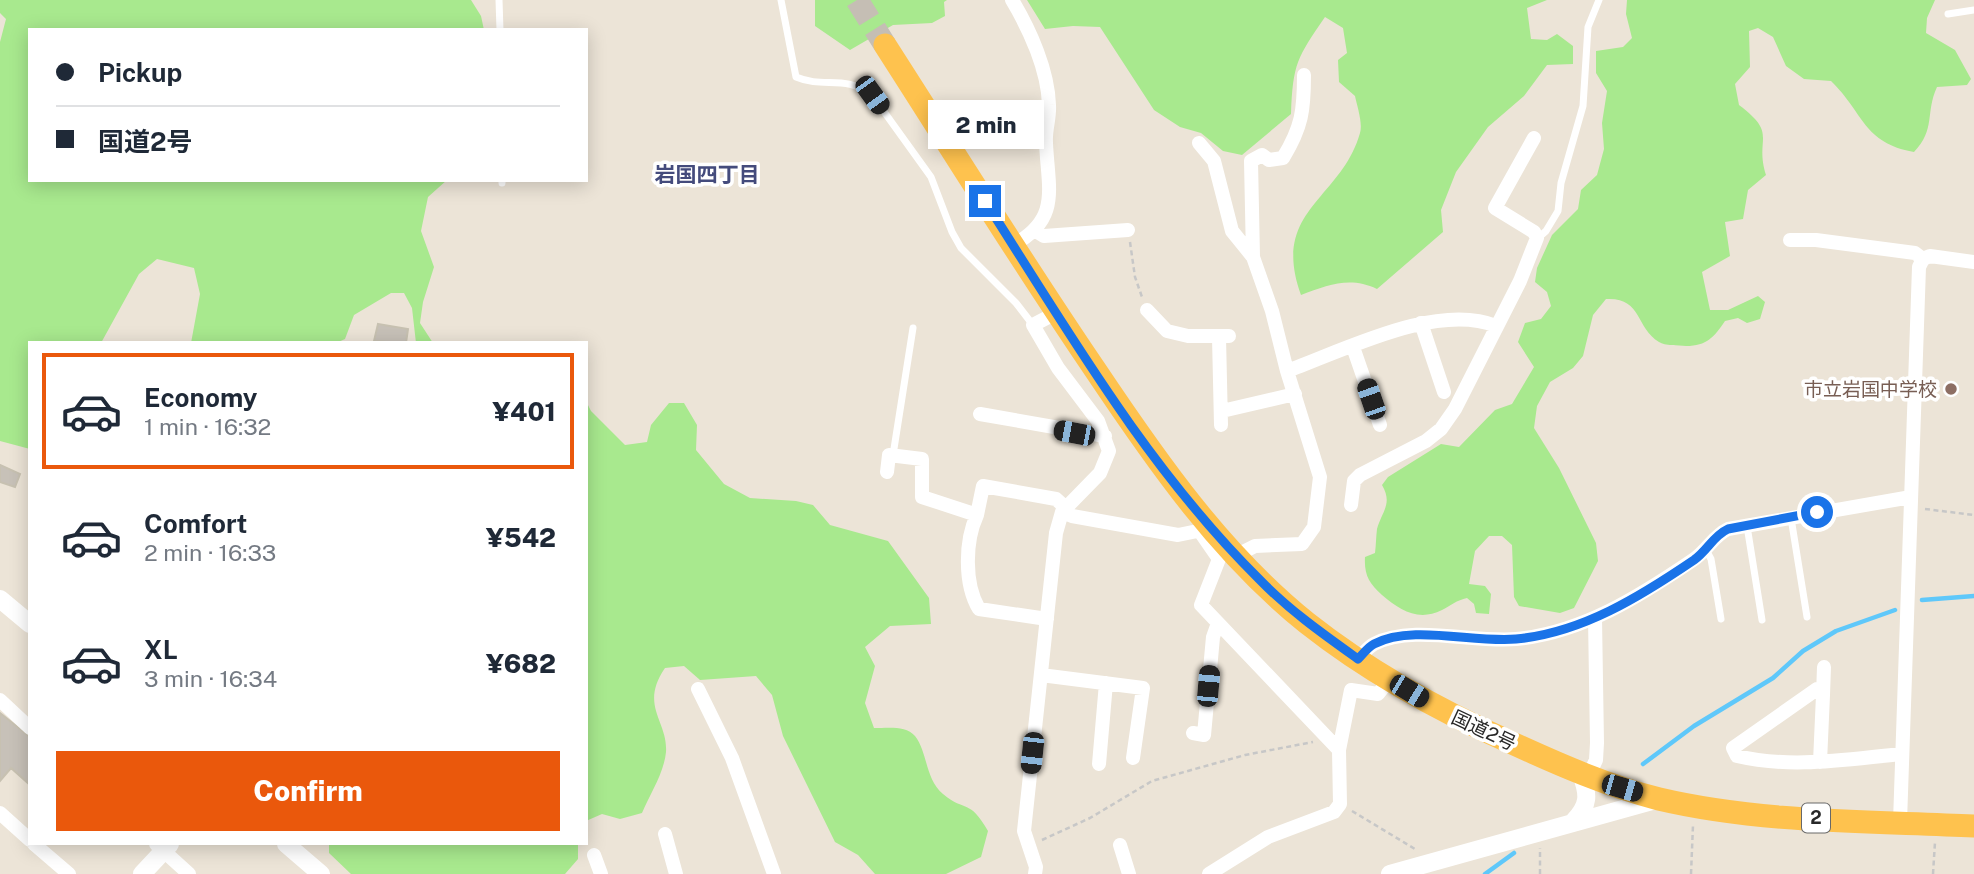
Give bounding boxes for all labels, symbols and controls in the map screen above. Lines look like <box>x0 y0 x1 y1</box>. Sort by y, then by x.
text: Pickup <box>98 57 182 88</box>
car <box>852 72 893 118</box>
callout: 2 min <box>927 100 1043 148</box>
text: 2 min <box>955 111 1017 138</box>
text: 国道2号 <box>98 126 193 157</box>
district label: 岩国四丁目 <box>655 162 760 187</box>
route end <box>969 185 1001 217</box>
car <box>1355 376 1388 422</box>
place label: 市立岩国中学校 <box>1804 378 1937 400</box>
icon: car <box>60 380 123 443</box>
marker: 市立岩国中学校 <box>1943 381 1959 397</box>
text: Economy <box>144 382 257 413</box>
text: ¥401 <box>492 396 556 427</box>
text: 1 min · 16:32 <box>144 413 271 440</box>
car <box>1052 419 1097 447</box>
route start <box>1801 496 1833 528</box>
icon: car <box>60 506 123 569</box>
text: Comfort <box>144 508 247 539</box>
text: ¥542 <box>486 522 556 553</box>
text: 2 min · 16:33 <box>144 539 276 566</box>
icon: car <box>60 632 123 695</box>
text: XL <box>144 634 178 665</box>
text: ¥682 <box>486 648 556 679</box>
car <box>1196 664 1221 708</box>
text: 3 min · 16:34 <box>144 665 277 692</box>
car <box>1386 671 1433 711</box>
street label: 国道2号 <box>1448 706 1520 754</box>
car <box>1020 731 1045 775</box>
button: Confirm <box>56 751 560 831</box>
car <box>1599 772 1646 804</box>
road number: 2 <box>1802 804 1830 832</box>

